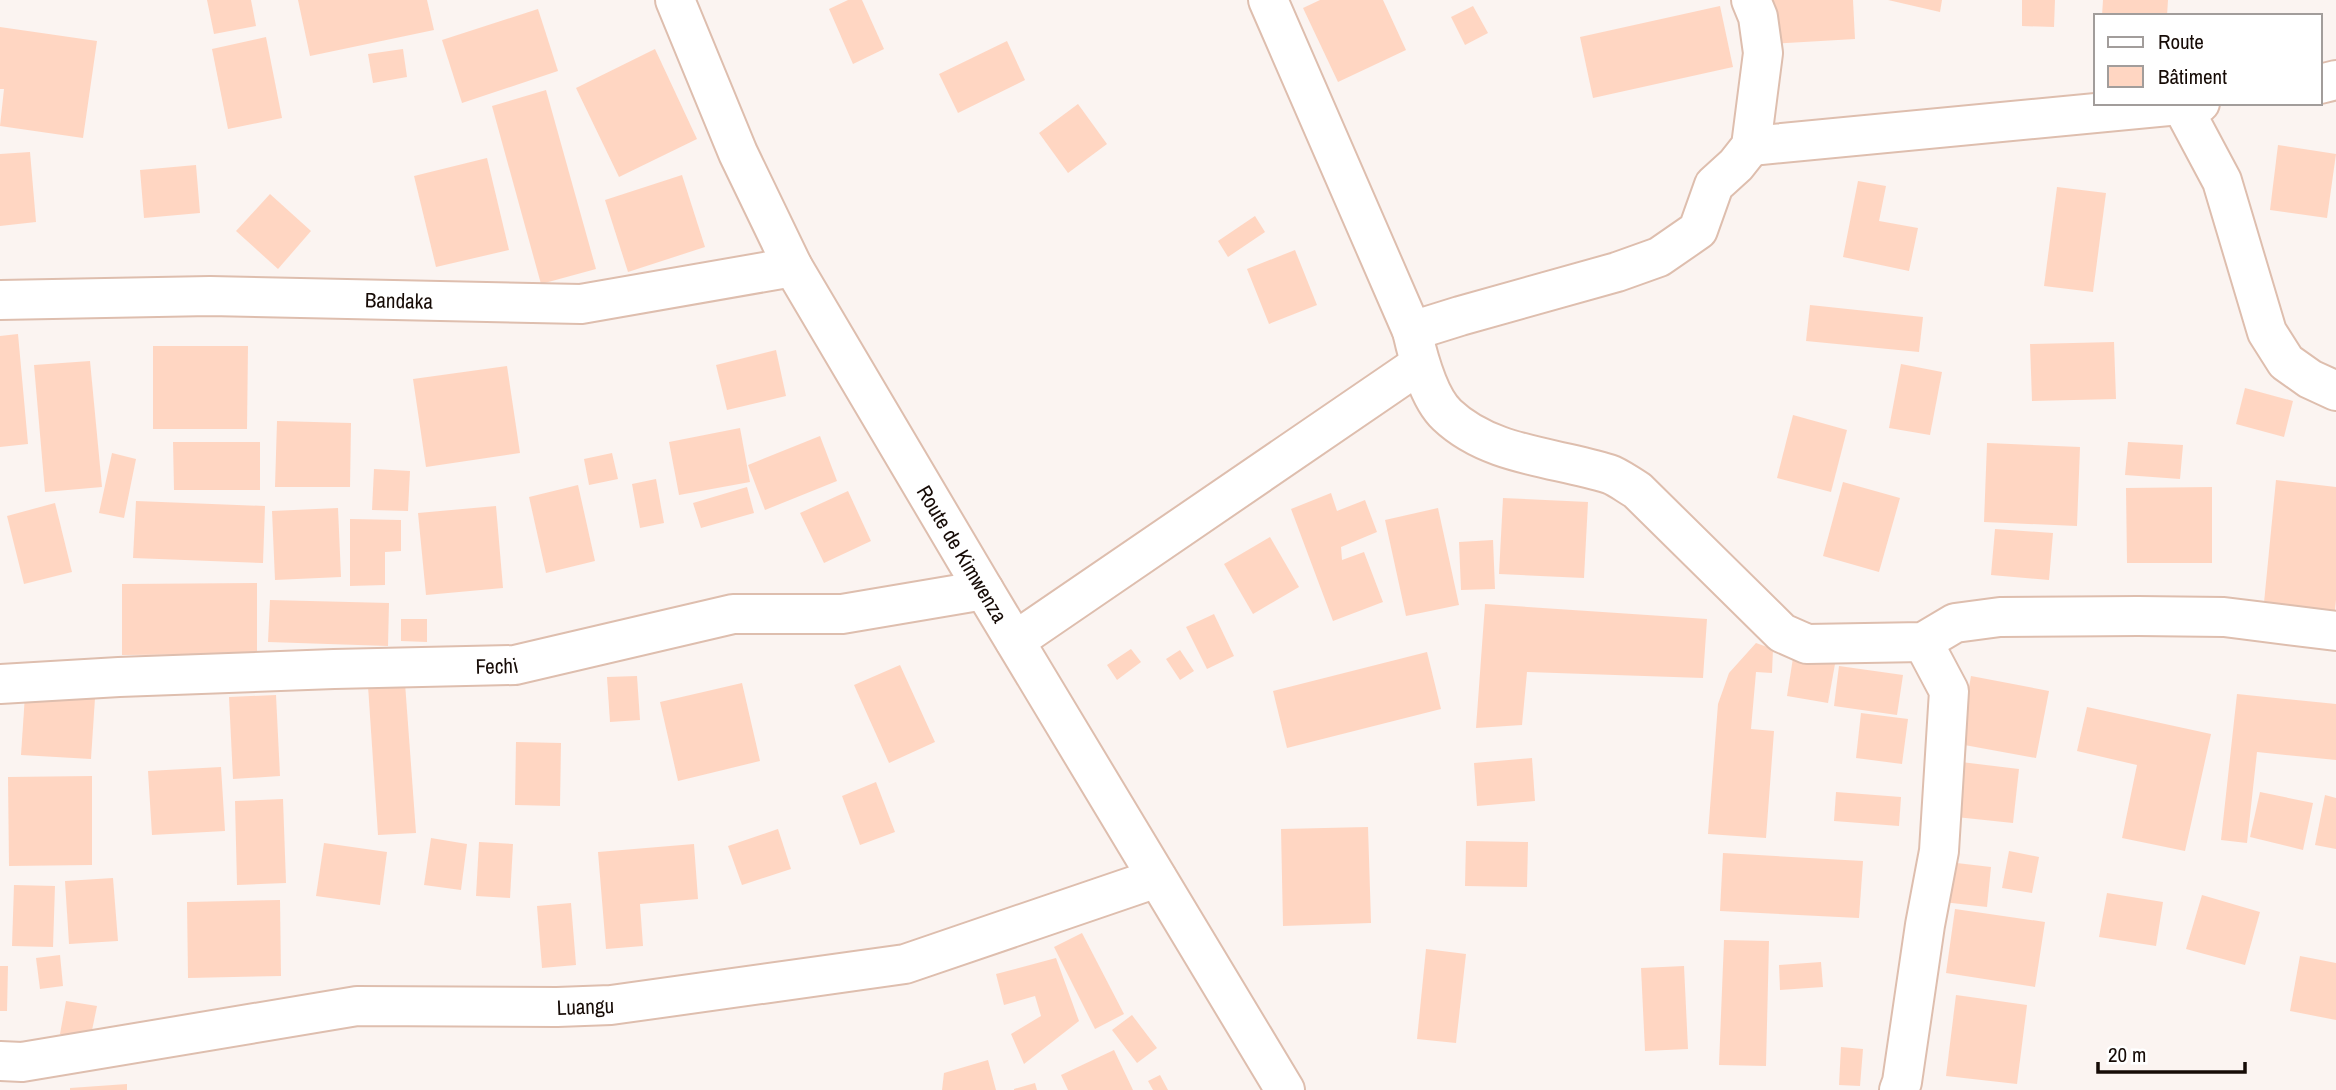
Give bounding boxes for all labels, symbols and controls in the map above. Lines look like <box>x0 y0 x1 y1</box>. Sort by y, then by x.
legend <box>2094 14 2322 105</box>
text: Route <box>2158 27 2204 56</box>
text: Bâtiment <box>2158 62 2227 91</box>
street label: Bandaka <box>365 285 434 315</box>
street label: Route de Kimwenza <box>911 479 1015 628</box>
street label: Fechi <box>475 650 521 680</box>
street label: Luangu <box>556 990 615 1022</box>
scale bar <box>2098 1030 2245 1074</box>
text: 20 m <box>2108 1040 2146 1069</box>

